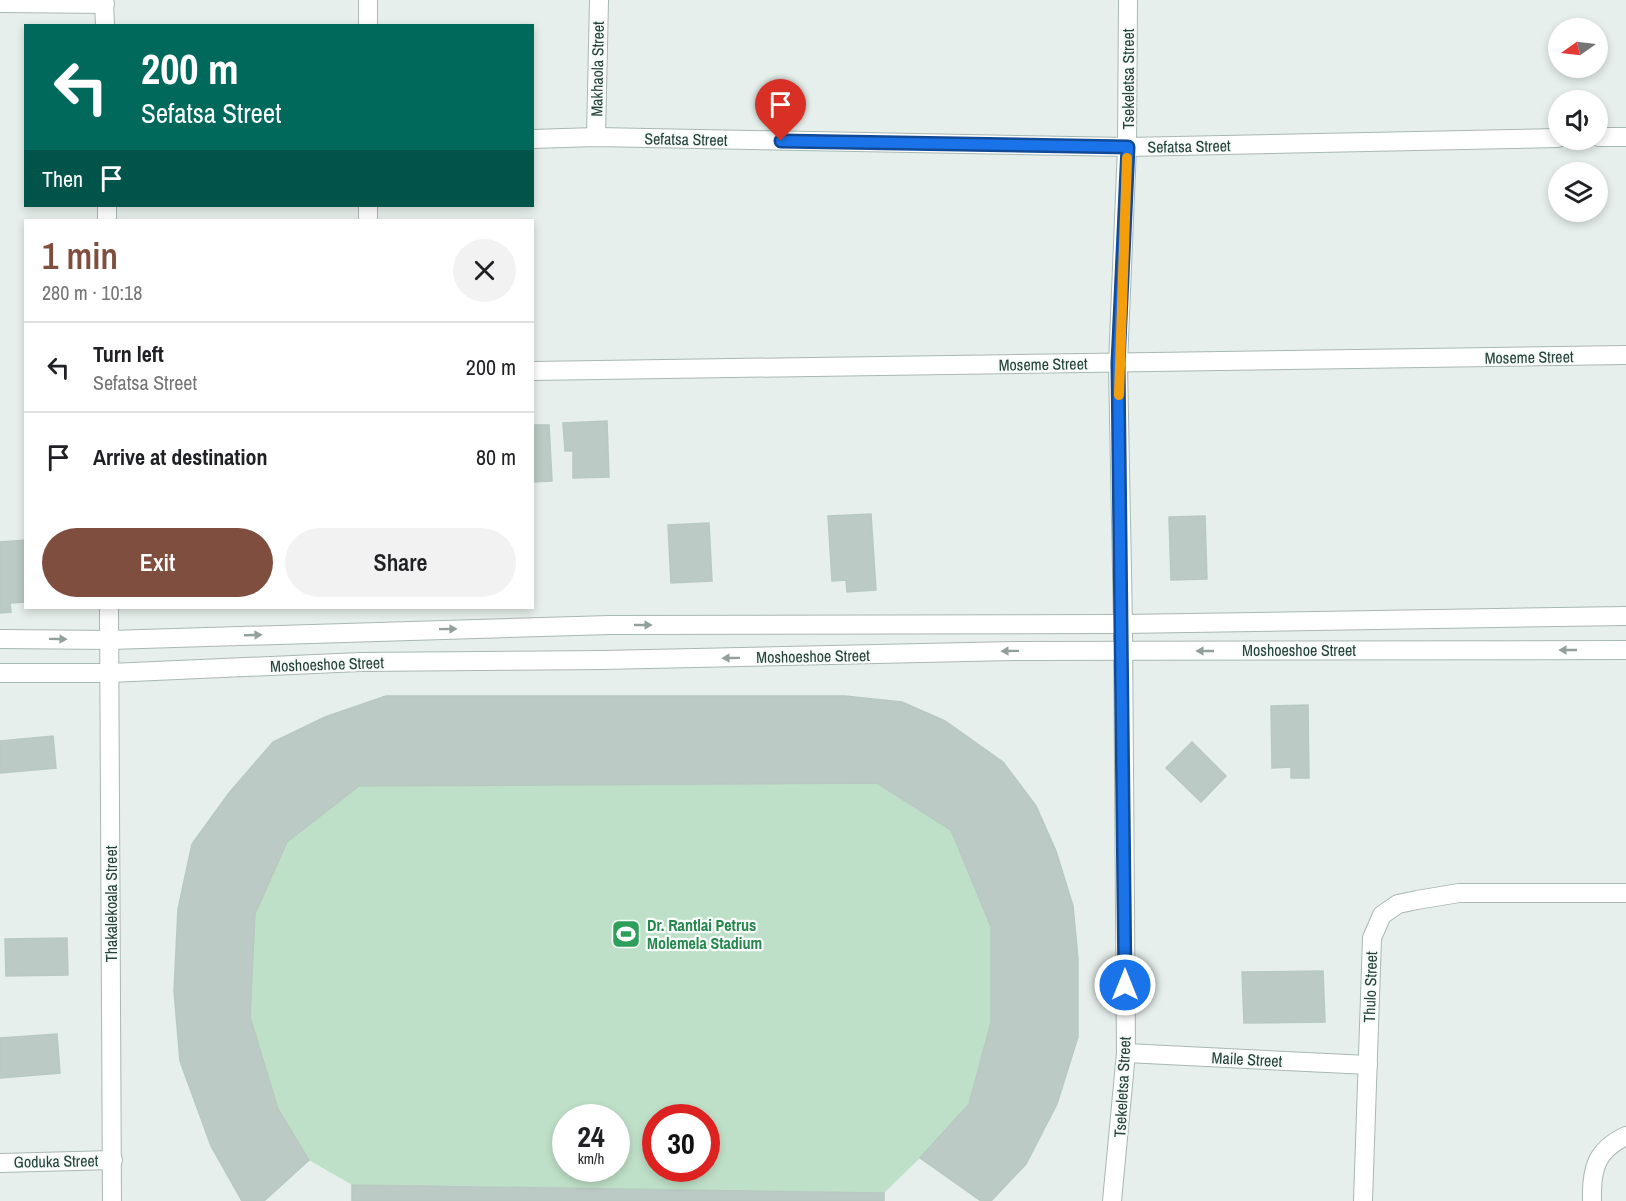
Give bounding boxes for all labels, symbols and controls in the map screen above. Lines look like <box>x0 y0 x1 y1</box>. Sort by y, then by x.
north arrow <box>1548 18 1608 78</box>
map controls <box>1548 18 1608 222</box>
street label: Makhaola Street <box>585 21 609 117</box>
street label: Tsekeletsa Street <box>1117 28 1139 129</box>
text: 200 m <box>141 41 239 97</box>
icon: left <box>42 48 120 126</box>
pin <box>755 79 806 141</box>
icon: arrive <box>764 88 797 121</box>
button: sound <box>1548 90 1608 150</box>
text: Sefatsa Street <box>141 95 281 131</box>
street label: Sefatsa Street <box>644 127 728 151</box>
street label: Sefatsa Street <box>1147 134 1231 158</box>
icon: arrive <box>95 162 128 195</box>
button: layers <box>1548 162 1608 222</box>
text: Then <box>42 164 83 194</box>
text: 1 min <box>42 232 118 280</box>
button: close <box>453 239 516 302</box>
text: 280 m · 10:18 <box>42 279 142 306</box>
text: Turn left <box>93 339 164 369</box>
street label: Moseme Street <box>1484 345 1574 369</box>
icon: left <box>42 351 75 384</box>
text: 200 m <box>466 352 516 382</box>
street label: Moseme Street <box>998 352 1088 376</box>
text: Sefatsa Street <box>93 369 197 396</box>
icon: arrive <box>42 441 75 474</box>
text: Arrive at destination <box>93 442 267 472</box>
text: 80 m <box>476 442 516 472</box>
button: Exit <box>42 528 273 597</box>
button: Share <box>285 528 516 597</box>
one-way arrow <box>634 620 653 630</box>
one-way arrow <box>439 624 458 634</box>
one-way arrow <box>244 630 263 639</box>
one-way arrow <box>49 635 68 644</box>
street label: Moshoeshoe Street <box>1242 639 1356 661</box>
street label: Moshoeshoe Street <box>756 644 870 668</box>
one-way arrow <box>1558 645 1577 655</box>
one-way arrow <box>1000 646 1019 656</box>
one-way arrow <box>1195 646 1214 655</box>
street label: Moshoeshoe Street <box>270 651 385 677</box>
one-way arrow <box>721 653 740 662</box>
street label: Thakalekoala Street <box>100 845 122 962</box>
place label: Dr. Rantlai Petrus Molemela Stadium <box>647 914 762 954</box>
sports icon: Dr. Rantlai Petrus Molemela Stadium <box>610 918 642 950</box>
street label: Thulo Street <box>1358 951 1382 1023</box>
position arrow <box>1093 953 1157 1017</box>
street label: Tsekeletsa Street <box>1108 1036 1136 1138</box>
street label: Maile Street <box>1211 1046 1283 1072</box>
speed limit sign: 30 <box>642 1104 720 1182</box>
text: 24 <box>577 1116 605 1156</box>
text: km/h <box>578 1148 604 1169</box>
street label: Goduka Street <box>14 1149 99 1173</box>

